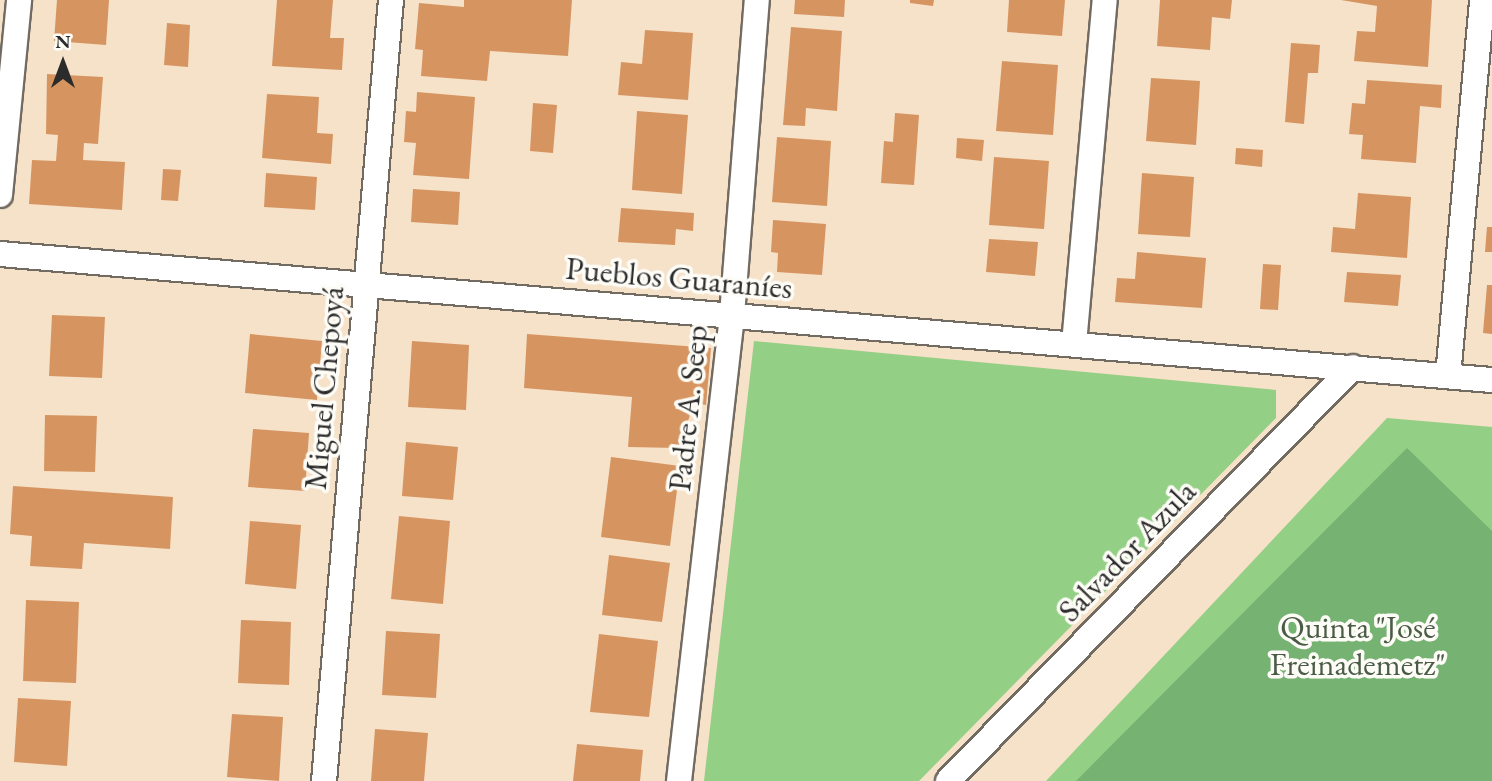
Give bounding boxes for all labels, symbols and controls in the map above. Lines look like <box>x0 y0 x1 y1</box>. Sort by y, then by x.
north arrow <box>28 28 98 98</box>
text: N <box>55 29 71 54</box>
street label: Pueblos Guaraníes <box>564 249 794 307</box>
street label: Miguel Chepoyá <box>296 285 352 491</box>
street label: Padre A. Seep <box>660 323 716 493</box>
street label: Salvador Azula <box>1050 472 1204 630</box>
park label: Quinta "José Freinademetz" <box>1270 609 1446 684</box>

